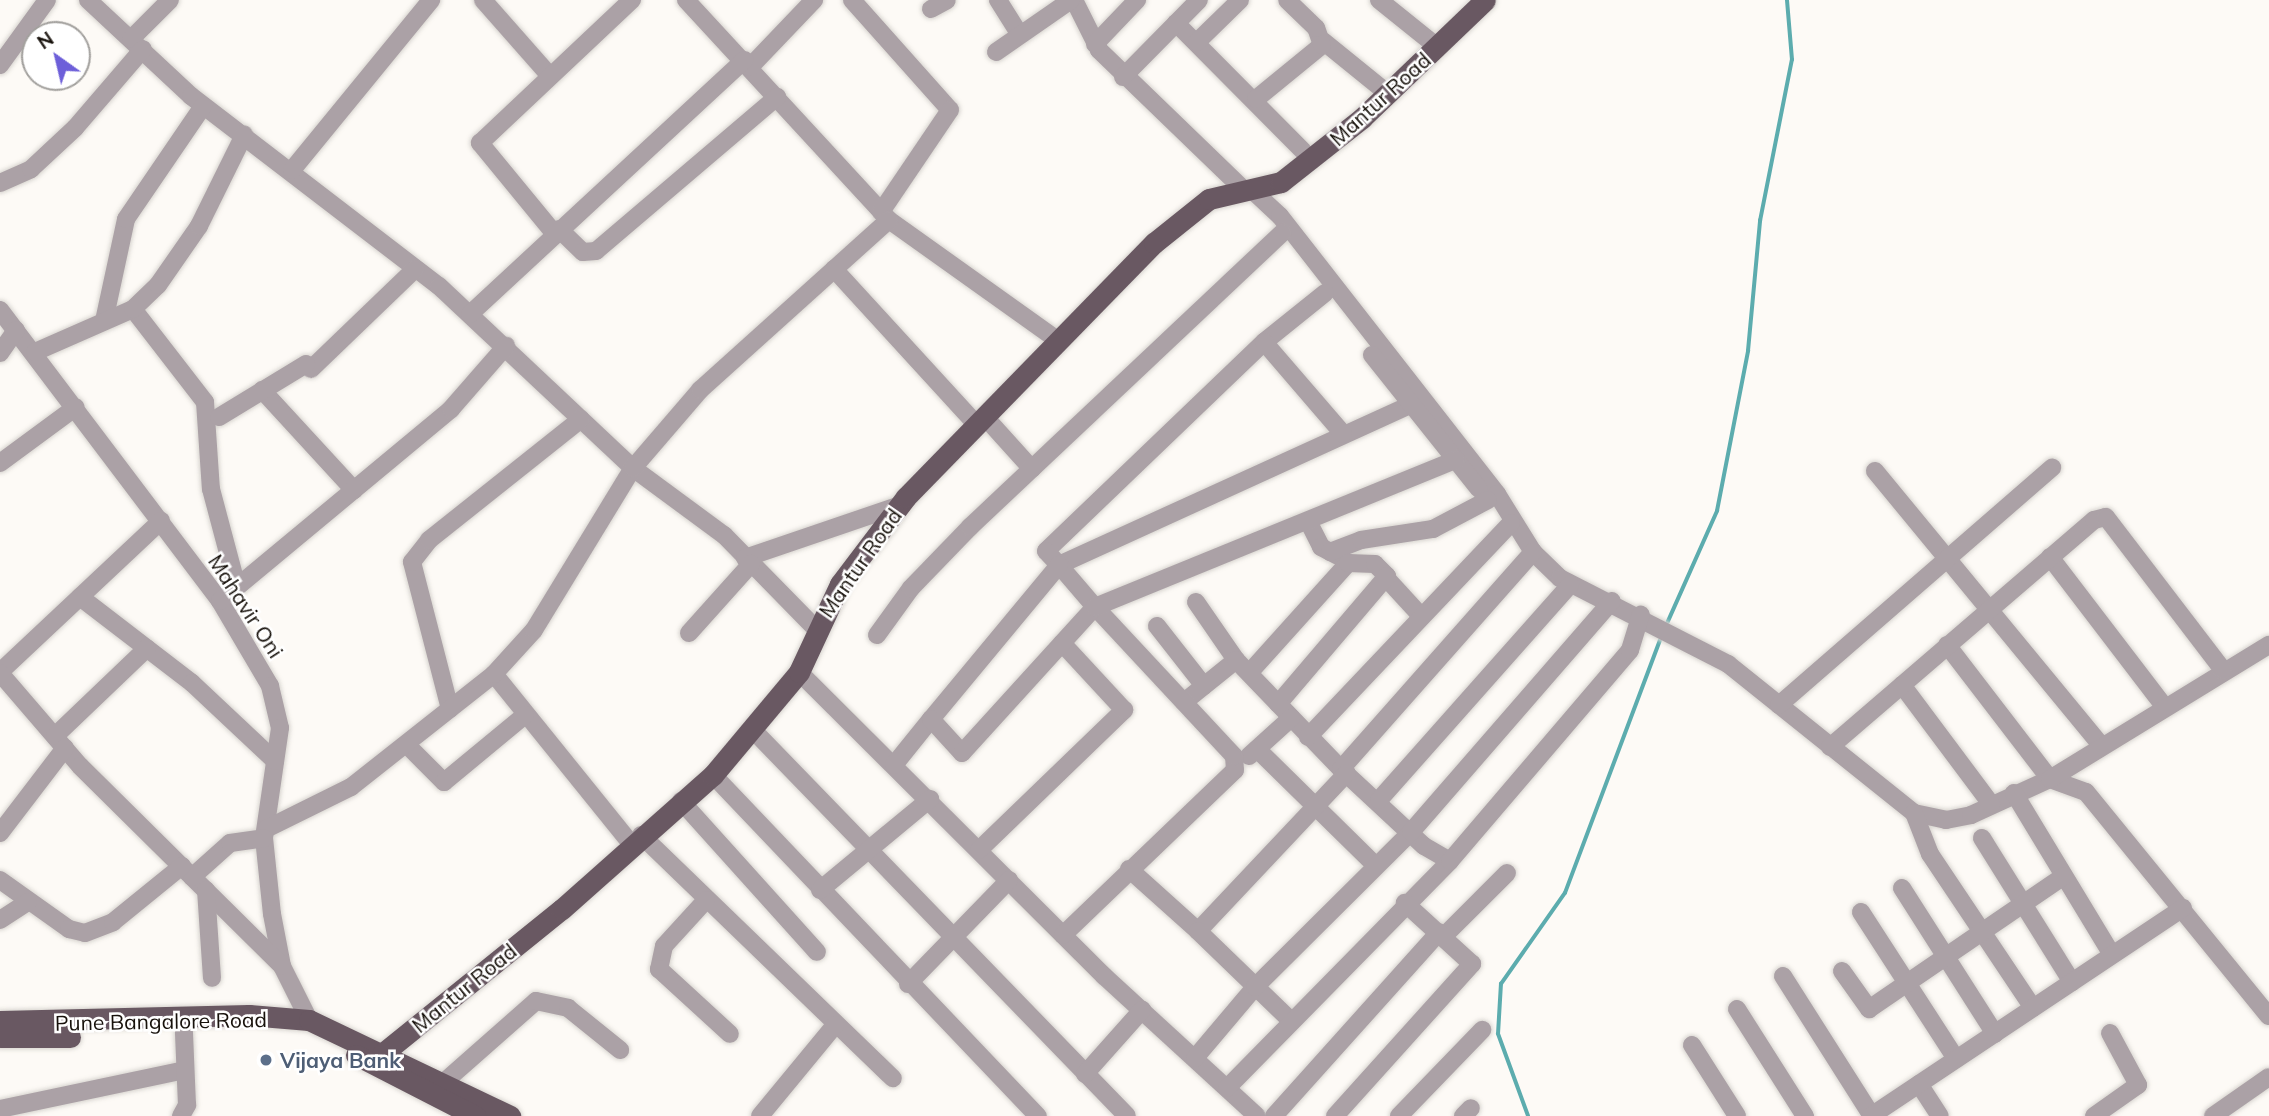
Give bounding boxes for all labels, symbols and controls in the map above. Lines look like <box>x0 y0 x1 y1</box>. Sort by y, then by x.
north arrow <box>21 21 91 91</box>
text: N <box>33 26 58 54</box>
street label: Mantur Road <box>1324 47 1436 151</box>
street label: Mantur Road <box>813 504 907 622</box>
street label: Mahavir Oni <box>203 550 289 662</box>
street label: Mantur Road <box>407 938 521 1038</box>
street label: Pune Bangalore Road <box>55 1007 267 1035</box>
place label: Vijaya Bank <box>280 1047 401 1073</box>
marker: Vijaya Bank <box>258 1052 274 1068</box>

